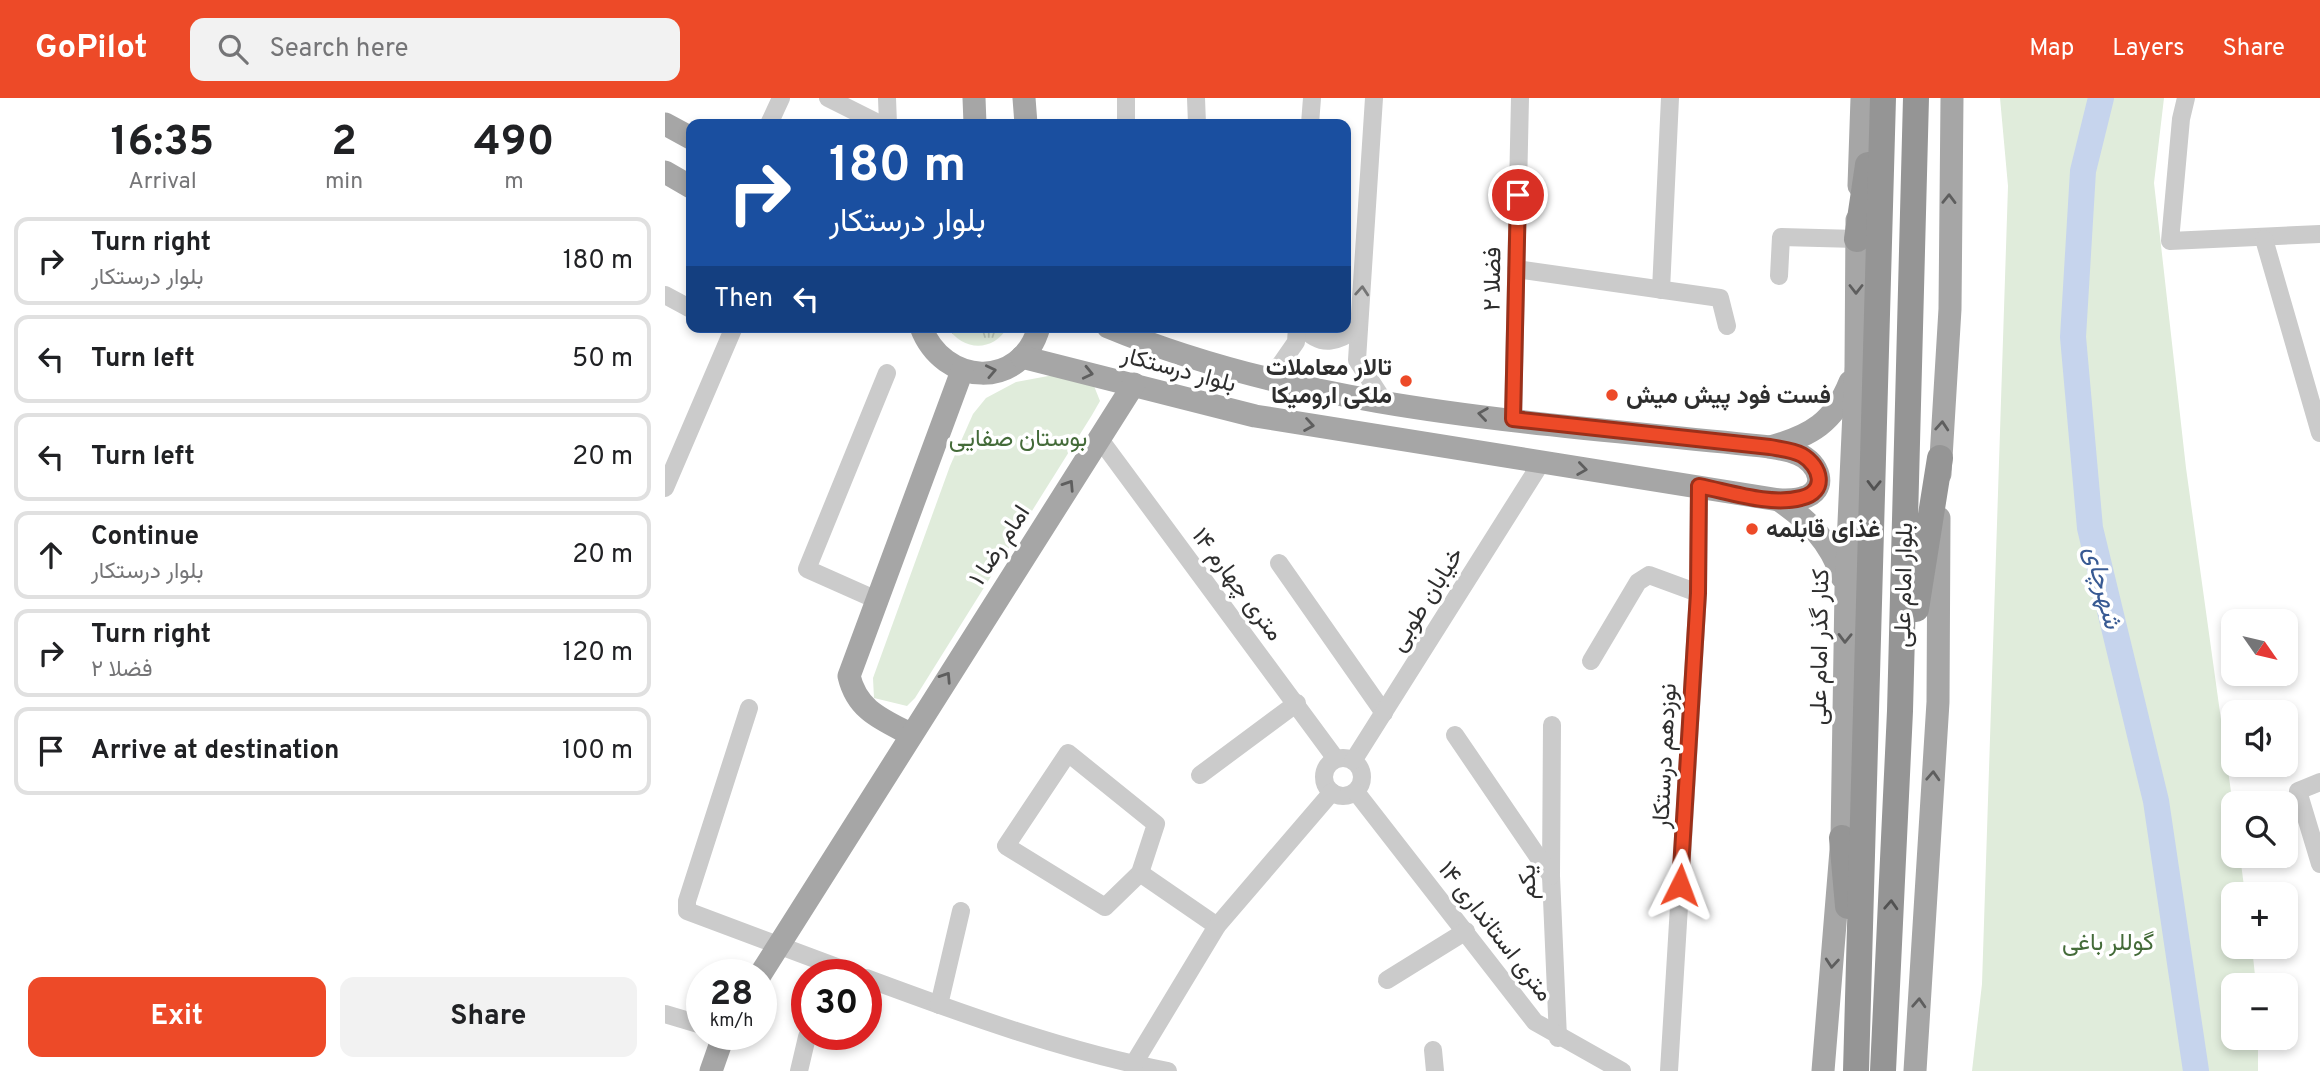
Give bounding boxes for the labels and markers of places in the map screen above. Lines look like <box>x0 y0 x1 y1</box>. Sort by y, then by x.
pin <box>1488 165 1548 225</box>
place label: تالار معاملات ملکی ارومیکا <box>1266 354 1392 412</box>
marker: تالار معاملات ملکی ارومیکا <box>1398 373 1414 389</box>
place label: فست فود پیش میش <box>1626 382 1831 412</box>
marker: فست فود پیش میش <box>1604 387 1620 403</box>
place label: غذای قابلمه <box>1766 516 1881 546</box>
marker: غذای قابلمه <box>1744 521 1760 537</box>

